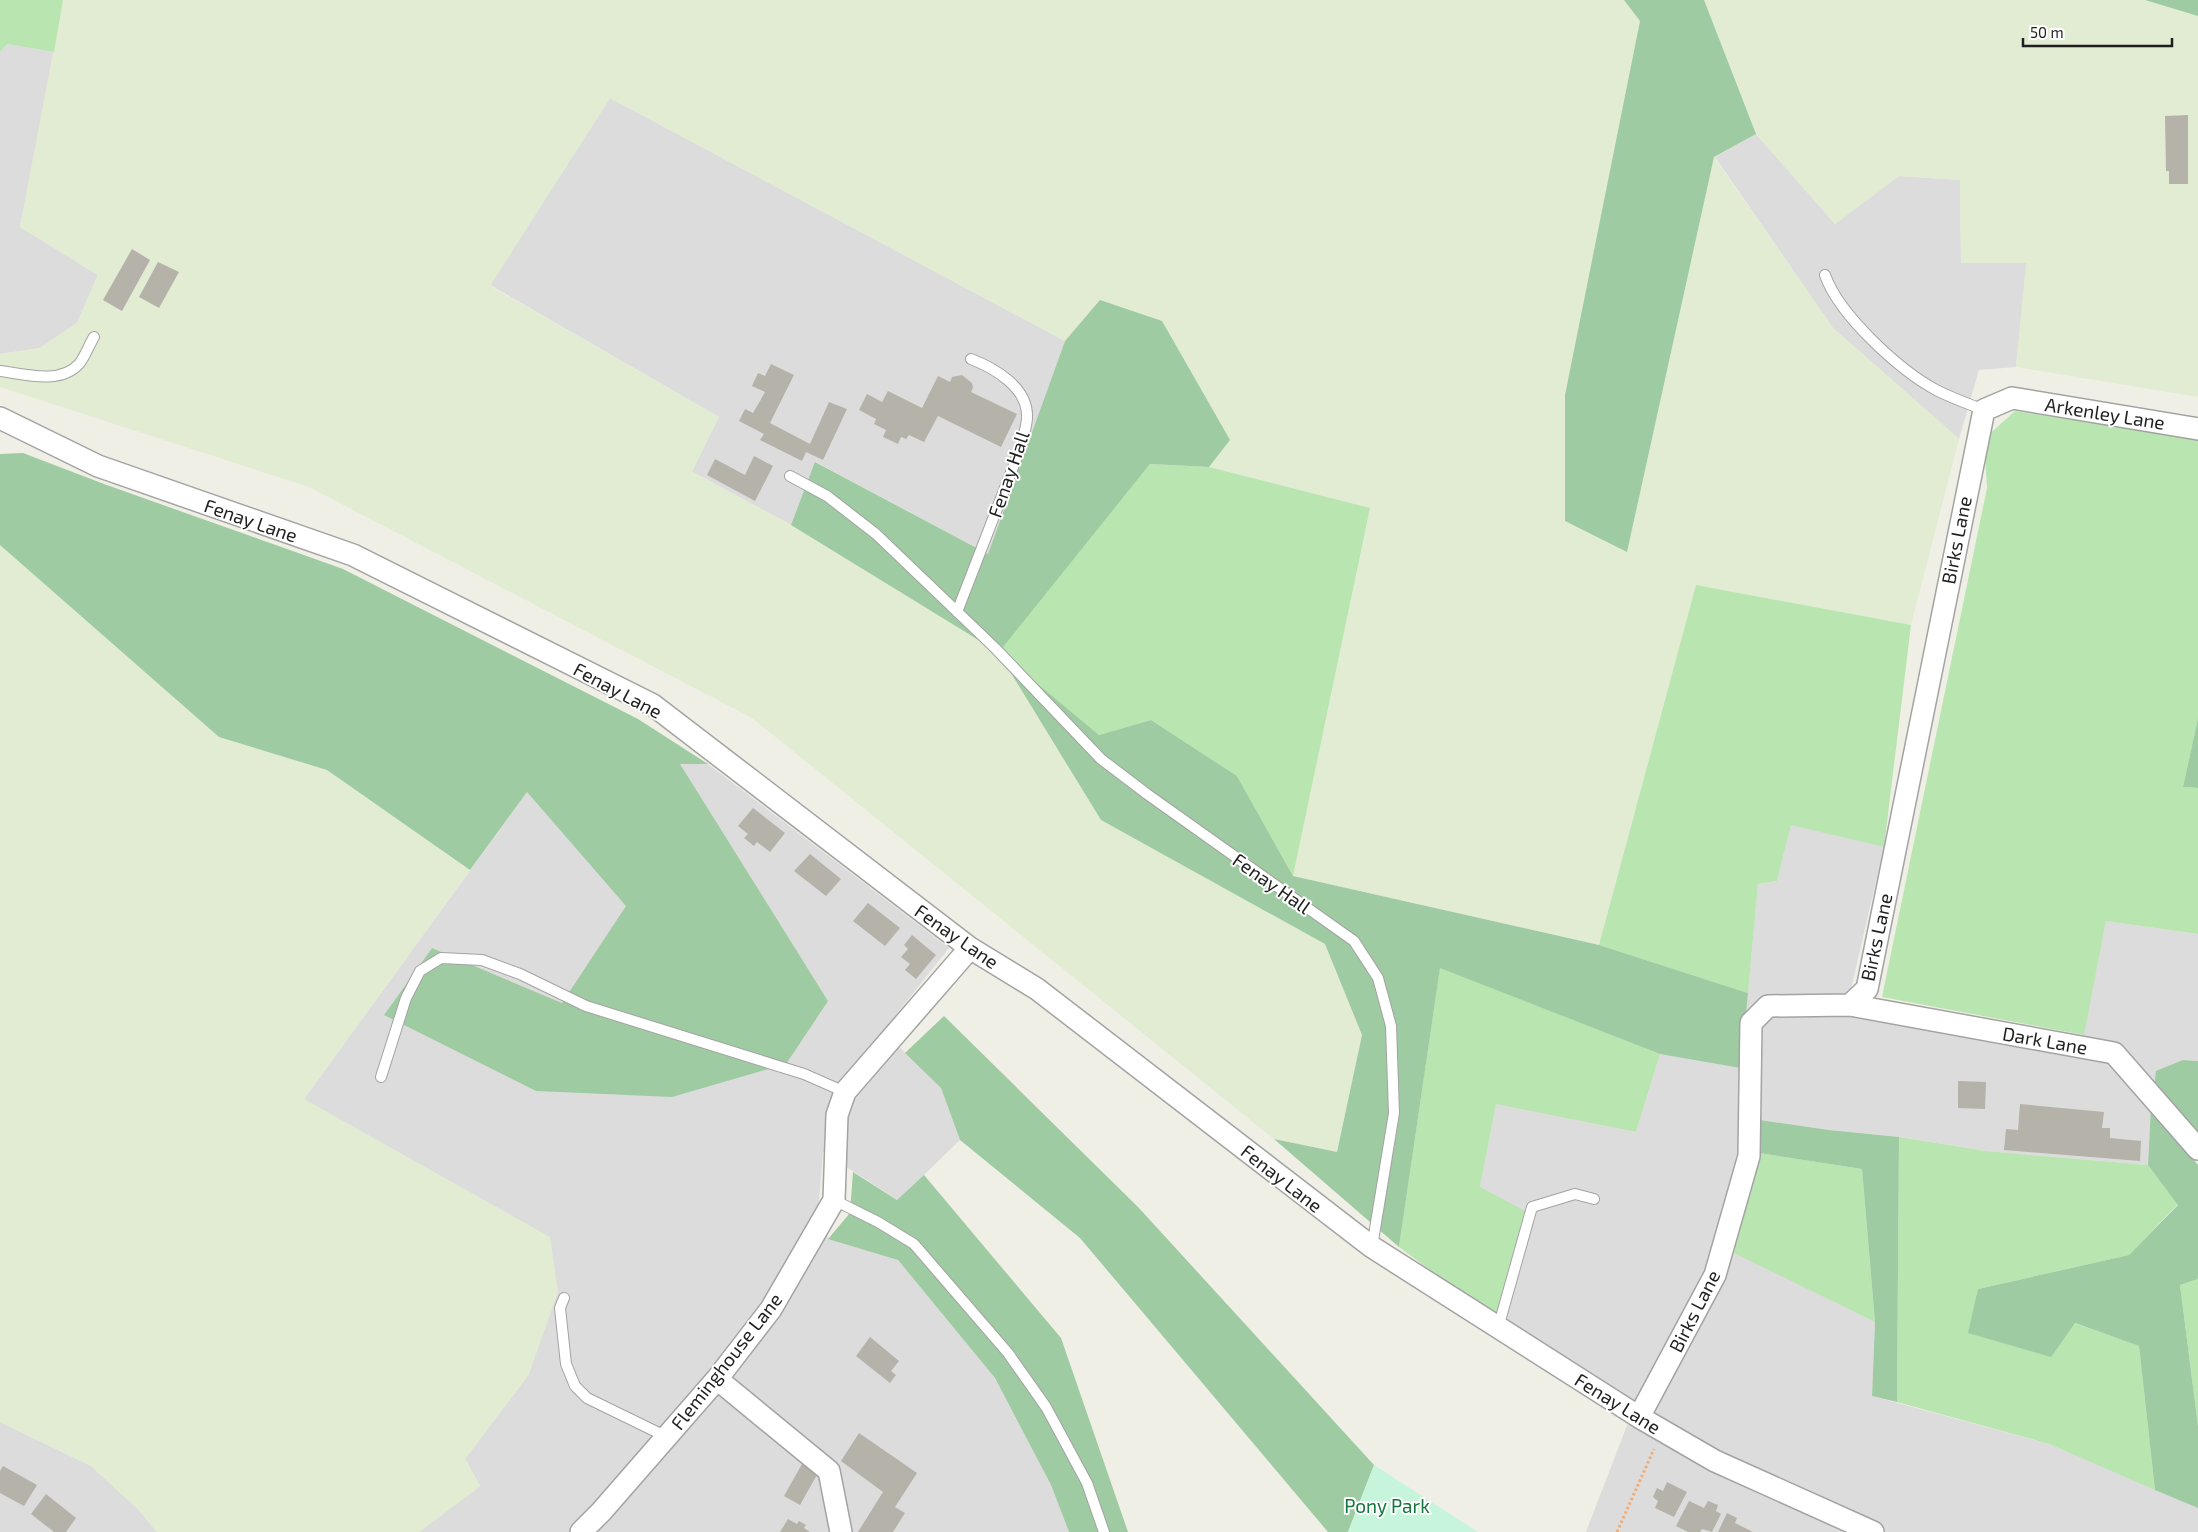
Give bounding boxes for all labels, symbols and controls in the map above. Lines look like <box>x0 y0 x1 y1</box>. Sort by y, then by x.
scale bar <box>2023 15 2172 47</box>
text: 50 m <box>2030 23 2064 41</box>
street label: Arkenley Lane <box>2043 392 2167 434</box>
street label: Fenay Hall <box>982 427 1034 520</box>
street label: Fenay Lane <box>201 493 301 547</box>
street label: Birks Lane <box>1936 494 1976 586</box>
street label: Fenay Lane <box>570 657 666 723</box>
street label: Fenay Hall <box>1229 848 1316 918</box>
street label: Birks Lane <box>1855 891 1897 983</box>
street label: Fenay Lane <box>911 899 1003 973</box>
street label: Dark Lane <box>2001 1021 2089 1059</box>
street label: Fenay Lane <box>1237 1139 1327 1217</box>
street label: Birks Lane <box>1664 1266 1724 1356</box>
street label: Fleminghouse Lane <box>665 1288 787 1434</box>
street label: Fenay Lane <box>1571 1368 1665 1438</box>
park label: Pony Park <box>1344 1494 1430 1517</box>

